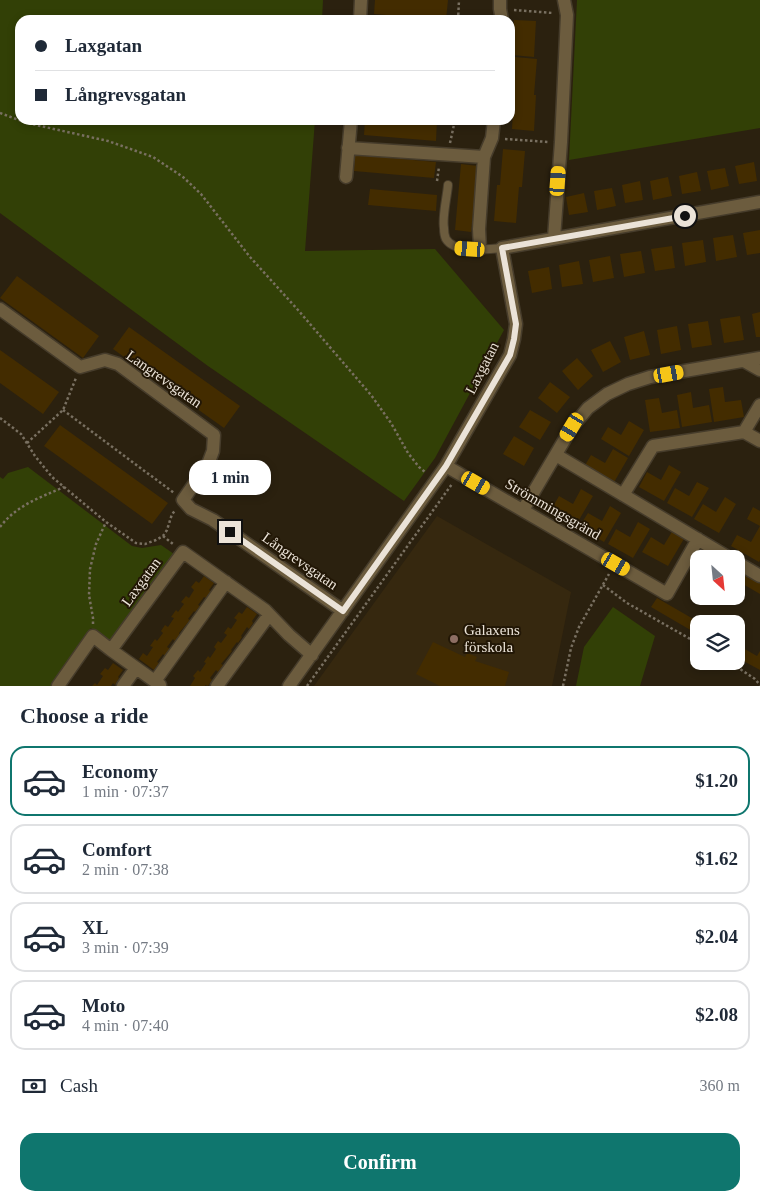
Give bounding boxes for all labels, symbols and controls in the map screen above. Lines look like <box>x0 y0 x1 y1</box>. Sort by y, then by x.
text: Laxgatan <box>65 35 142 56</box>
text: Långrevsgatan <box>65 84 186 105</box>
car <box>549 166 566 196</box>
route start <box>674 205 696 227</box>
car <box>454 240 485 258</box>
street label: Laxgatan <box>462 339 502 396</box>
street label: Langrevsgatan <box>123 347 205 411</box>
car <box>652 364 685 384</box>
car <box>557 410 586 444</box>
callout: 1 min <box>189 460 271 494</box>
text: 1 min <box>211 469 249 486</box>
car <box>459 469 492 497</box>
street label: Strömmingsgränd <box>502 475 604 543</box>
route end <box>219 521 241 543</box>
street label: Långrevsgatan <box>259 529 341 593</box>
car <box>599 550 632 578</box>
north arrow <box>690 550 745 605</box>
map controls <box>690 550 745 670</box>
street label: Laxgatan <box>118 554 164 609</box>
button: layers <box>690 615 745 670</box>
place label: Galaxens förskola <box>464 622 520 655</box>
marker: Galaxens förskola <box>448 633 460 645</box>
text: Choose a ride <box>20 703 148 728</box>
icon: car <box>22 759 67 804</box>
text: Economy <box>82 761 158 782</box>
text: $1.20 <box>695 770 738 791</box>
text: 1 min · 07:37 <box>82 783 169 800</box>
icon: car <box>22 837 67 882</box>
text: Comfort <box>82 839 152 860</box>
text: $1.62 <box>695 848 738 869</box>
text: 2 min · 07:38 <box>82 861 169 878</box>
icon: car <box>22 915 67 960</box>
text: XL <box>82 917 108 938</box>
text: $2.04 <box>695 926 738 947</box>
text: 3 min · 07:39 <box>82 939 169 956</box>
icon: car <box>22 993 67 1038</box>
text: Moto <box>82 995 125 1016</box>
text: $2.08 <box>695 1004 738 1025</box>
text: 4 min · 07:40 <box>82 1017 169 1034</box>
icon: cash <box>20 1072 48 1100</box>
text: Cash <box>60 1075 98 1096</box>
text: 360 m <box>700 1077 740 1094</box>
button: Confirm <box>20 1133 740 1191</box>

